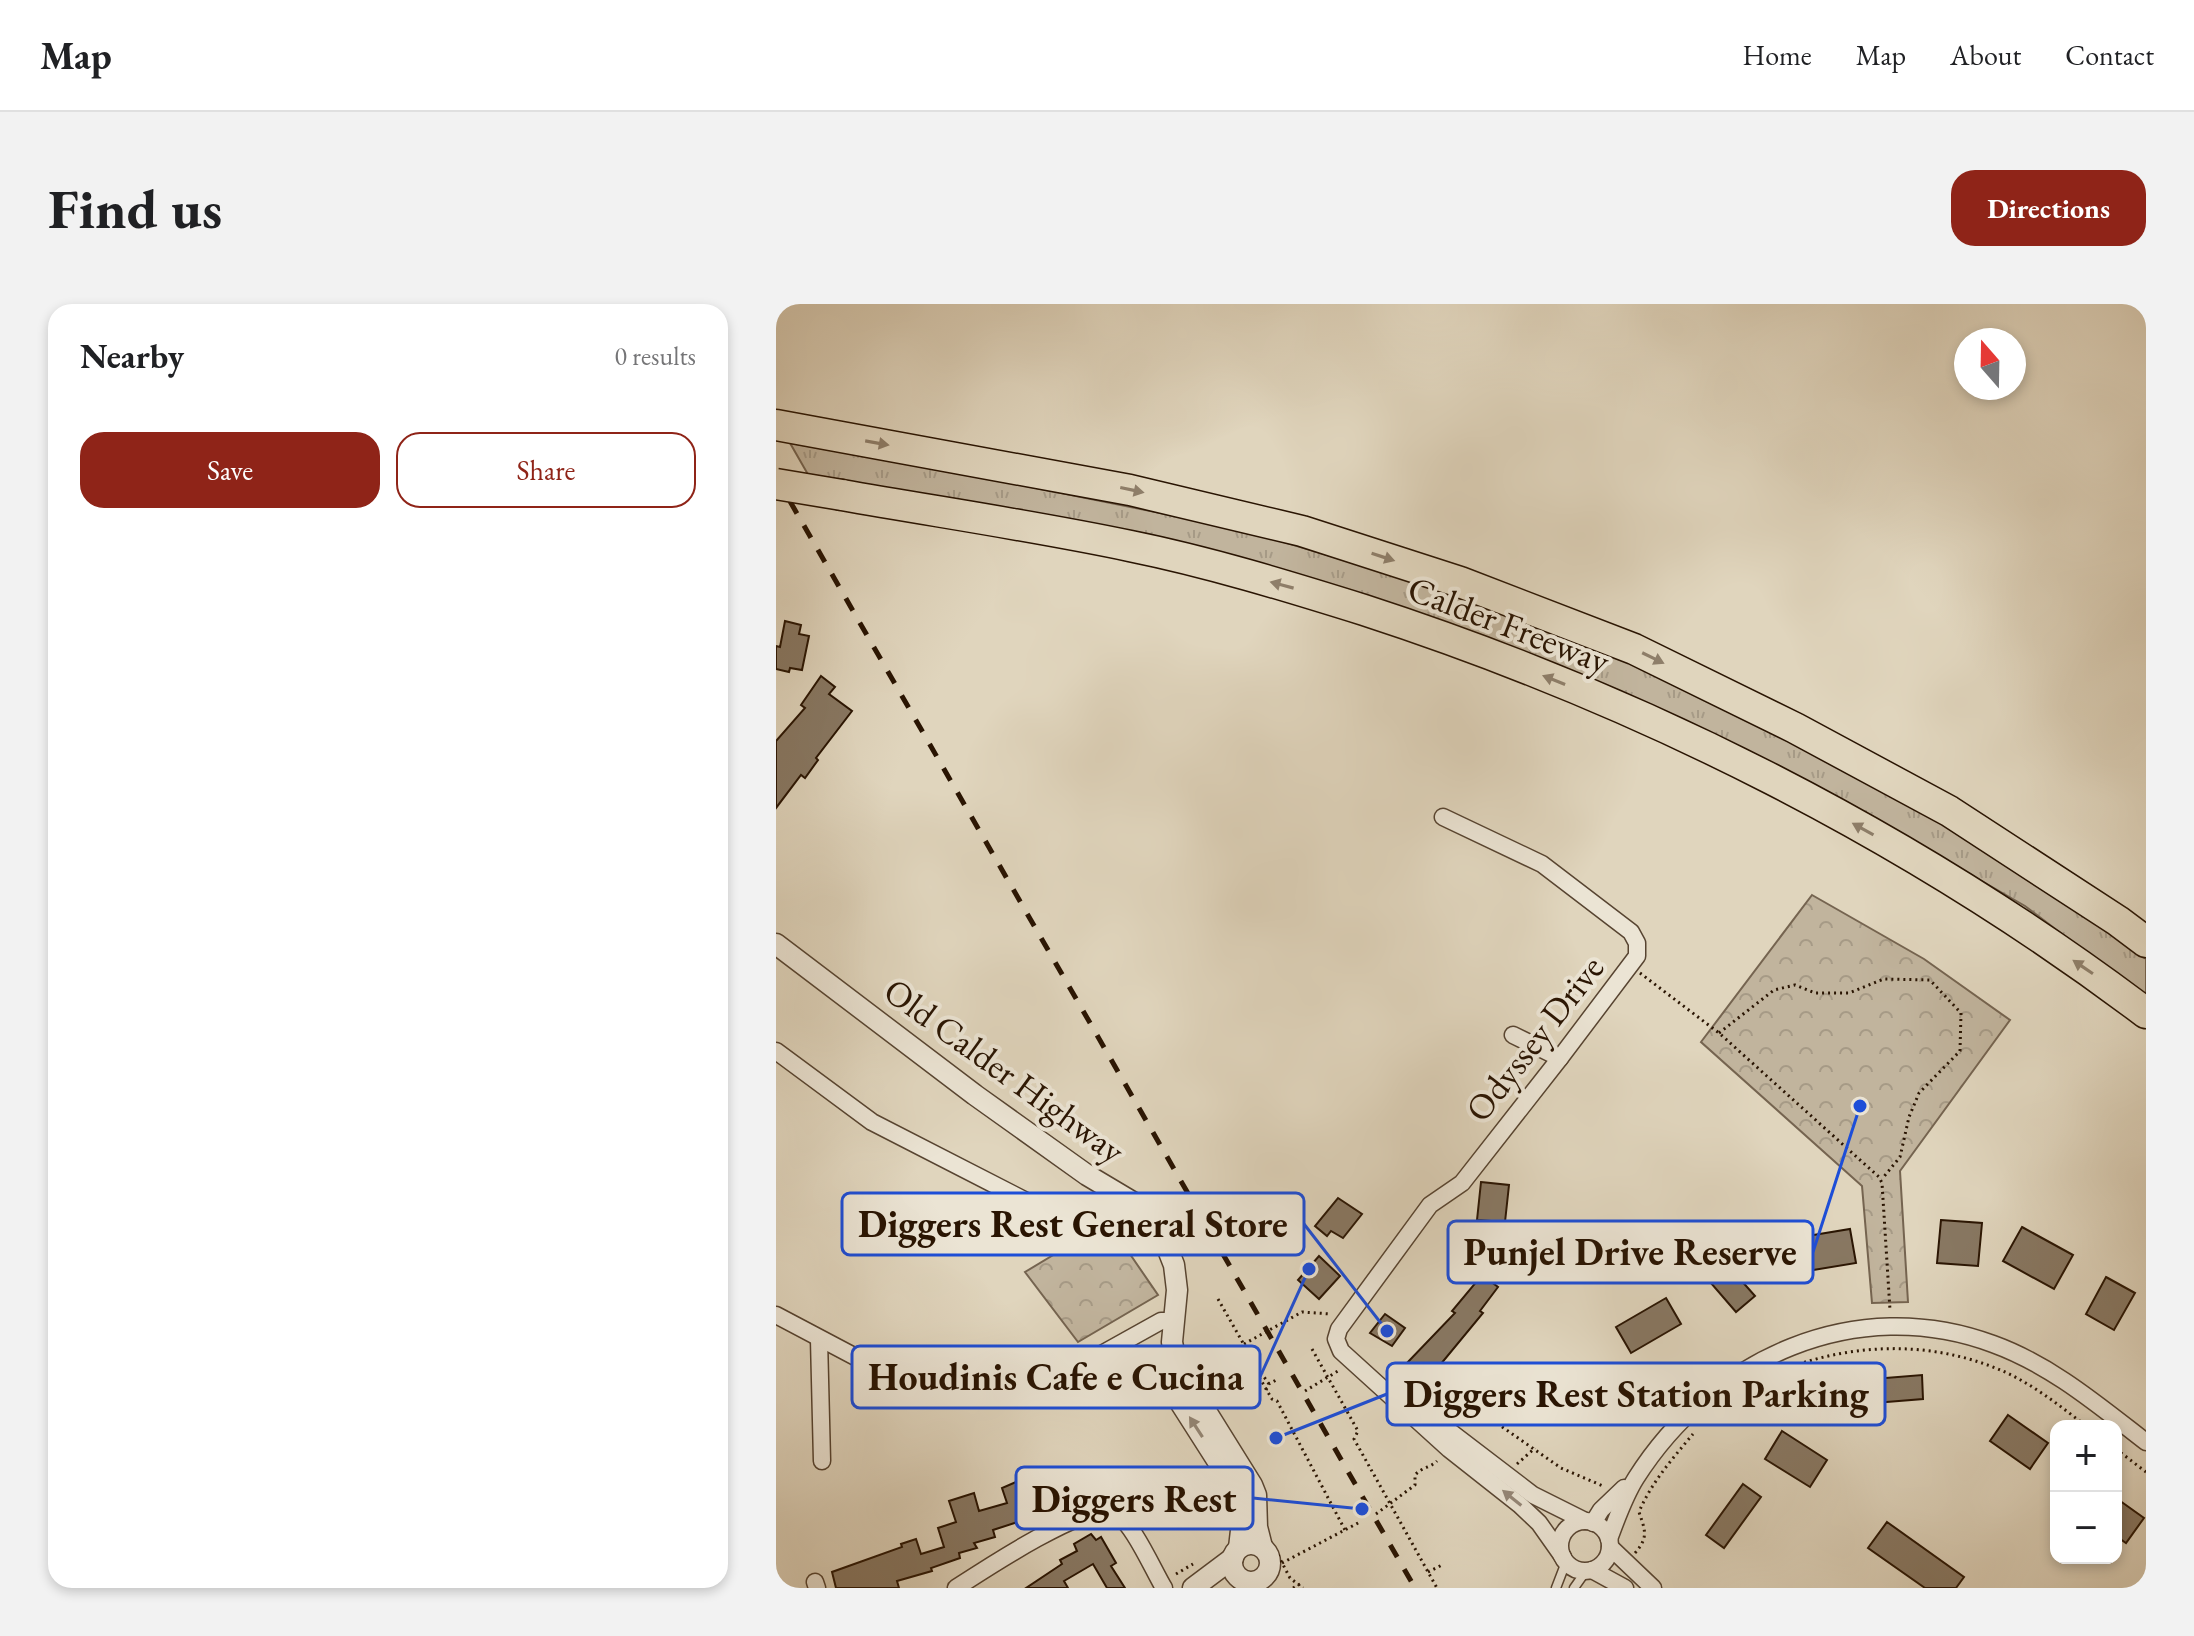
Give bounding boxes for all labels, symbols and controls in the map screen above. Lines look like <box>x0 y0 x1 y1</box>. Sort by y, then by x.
text: Map <box>40 31 112 80</box>
text: Home <box>1742 37 1812 73</box>
text: Map <box>1856 37 1906 73</box>
text: About <box>1950 37 2021 73</box>
text: Contact <box>2065 37 2154 73</box>
button: Directions <box>1951 170 2146 246</box>
text: Find us <box>48 172 222 245</box>
north arrow <box>1954 328 2026 400</box>
text: Nearby <box>80 334 184 378</box>
text: 0 results <box>615 339 696 373</box>
button: Save <box>80 432 380 508</box>
button: Share <box>396 432 696 508</box>
one-way arrow <box>864 438 889 450</box>
one-way arrow <box>1120 484 1145 497</box>
one-way arrow <box>1372 551 1396 564</box>
street label: Calder Freeway <box>1401 565 1616 684</box>
one-way arrow <box>1269 578 1294 590</box>
one-way arrow <box>1641 651 1665 665</box>
one-way arrow <box>1542 673 1566 686</box>
one-way arrow <box>1852 822 1875 835</box>
street label: Odyssey Drive <box>1455 946 1614 1131</box>
one-way arrow <box>2073 960 2094 975</box>
street label: Old Calder Highway <box>875 967 1135 1174</box>
callout: Diggers Rest General Store <box>842 1193 1304 1255</box>
text: Diggers Rest General Store <box>858 1199 1288 1248</box>
callout: Punjel Drive Reserve <box>1448 1221 1813 1283</box>
text: Punjel Drive Reserve <box>1463 1227 1797 1276</box>
callout: Houdinis Cafe e Cucina <box>852 1346 1260 1408</box>
text: Houdinis Cafe e Cucina <box>868 1352 1244 1401</box>
callout: Diggers Rest Station Parking <box>1387 1363 1885 1425</box>
text: Diggers Rest Station Parking <box>1403 1369 1870 1418</box>
one-way arrow <box>1188 1416 1203 1437</box>
map controls <box>2050 1420 2122 1564</box>
button: + <box>2050 1420 2122 1492</box>
callout: Diggers Rest <box>1016 1467 1253 1529</box>
text: Diggers Rest <box>1032 1474 1236 1523</box>
one-way arrow <box>1501 1490 1522 1507</box>
button: − <box>2050 1492 2122 1564</box>

